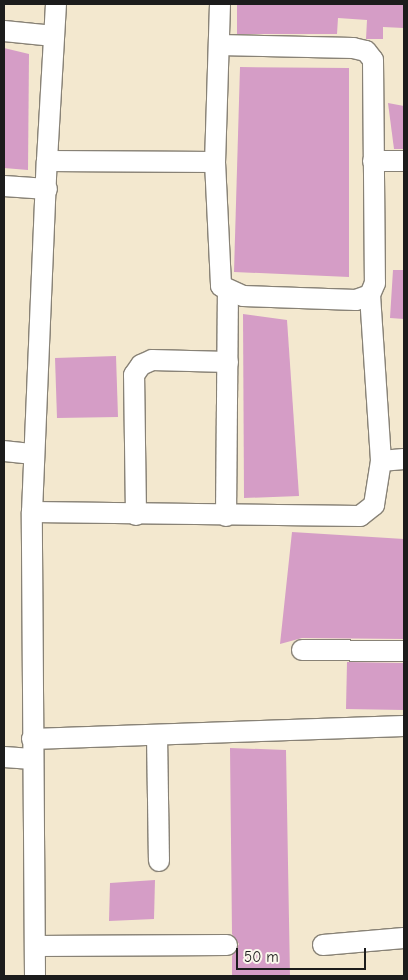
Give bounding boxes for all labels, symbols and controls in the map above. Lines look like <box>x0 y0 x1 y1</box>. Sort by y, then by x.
scale bar <box>238 938 368 970</box>
text: 50 m <box>244 948 279 966</box>

